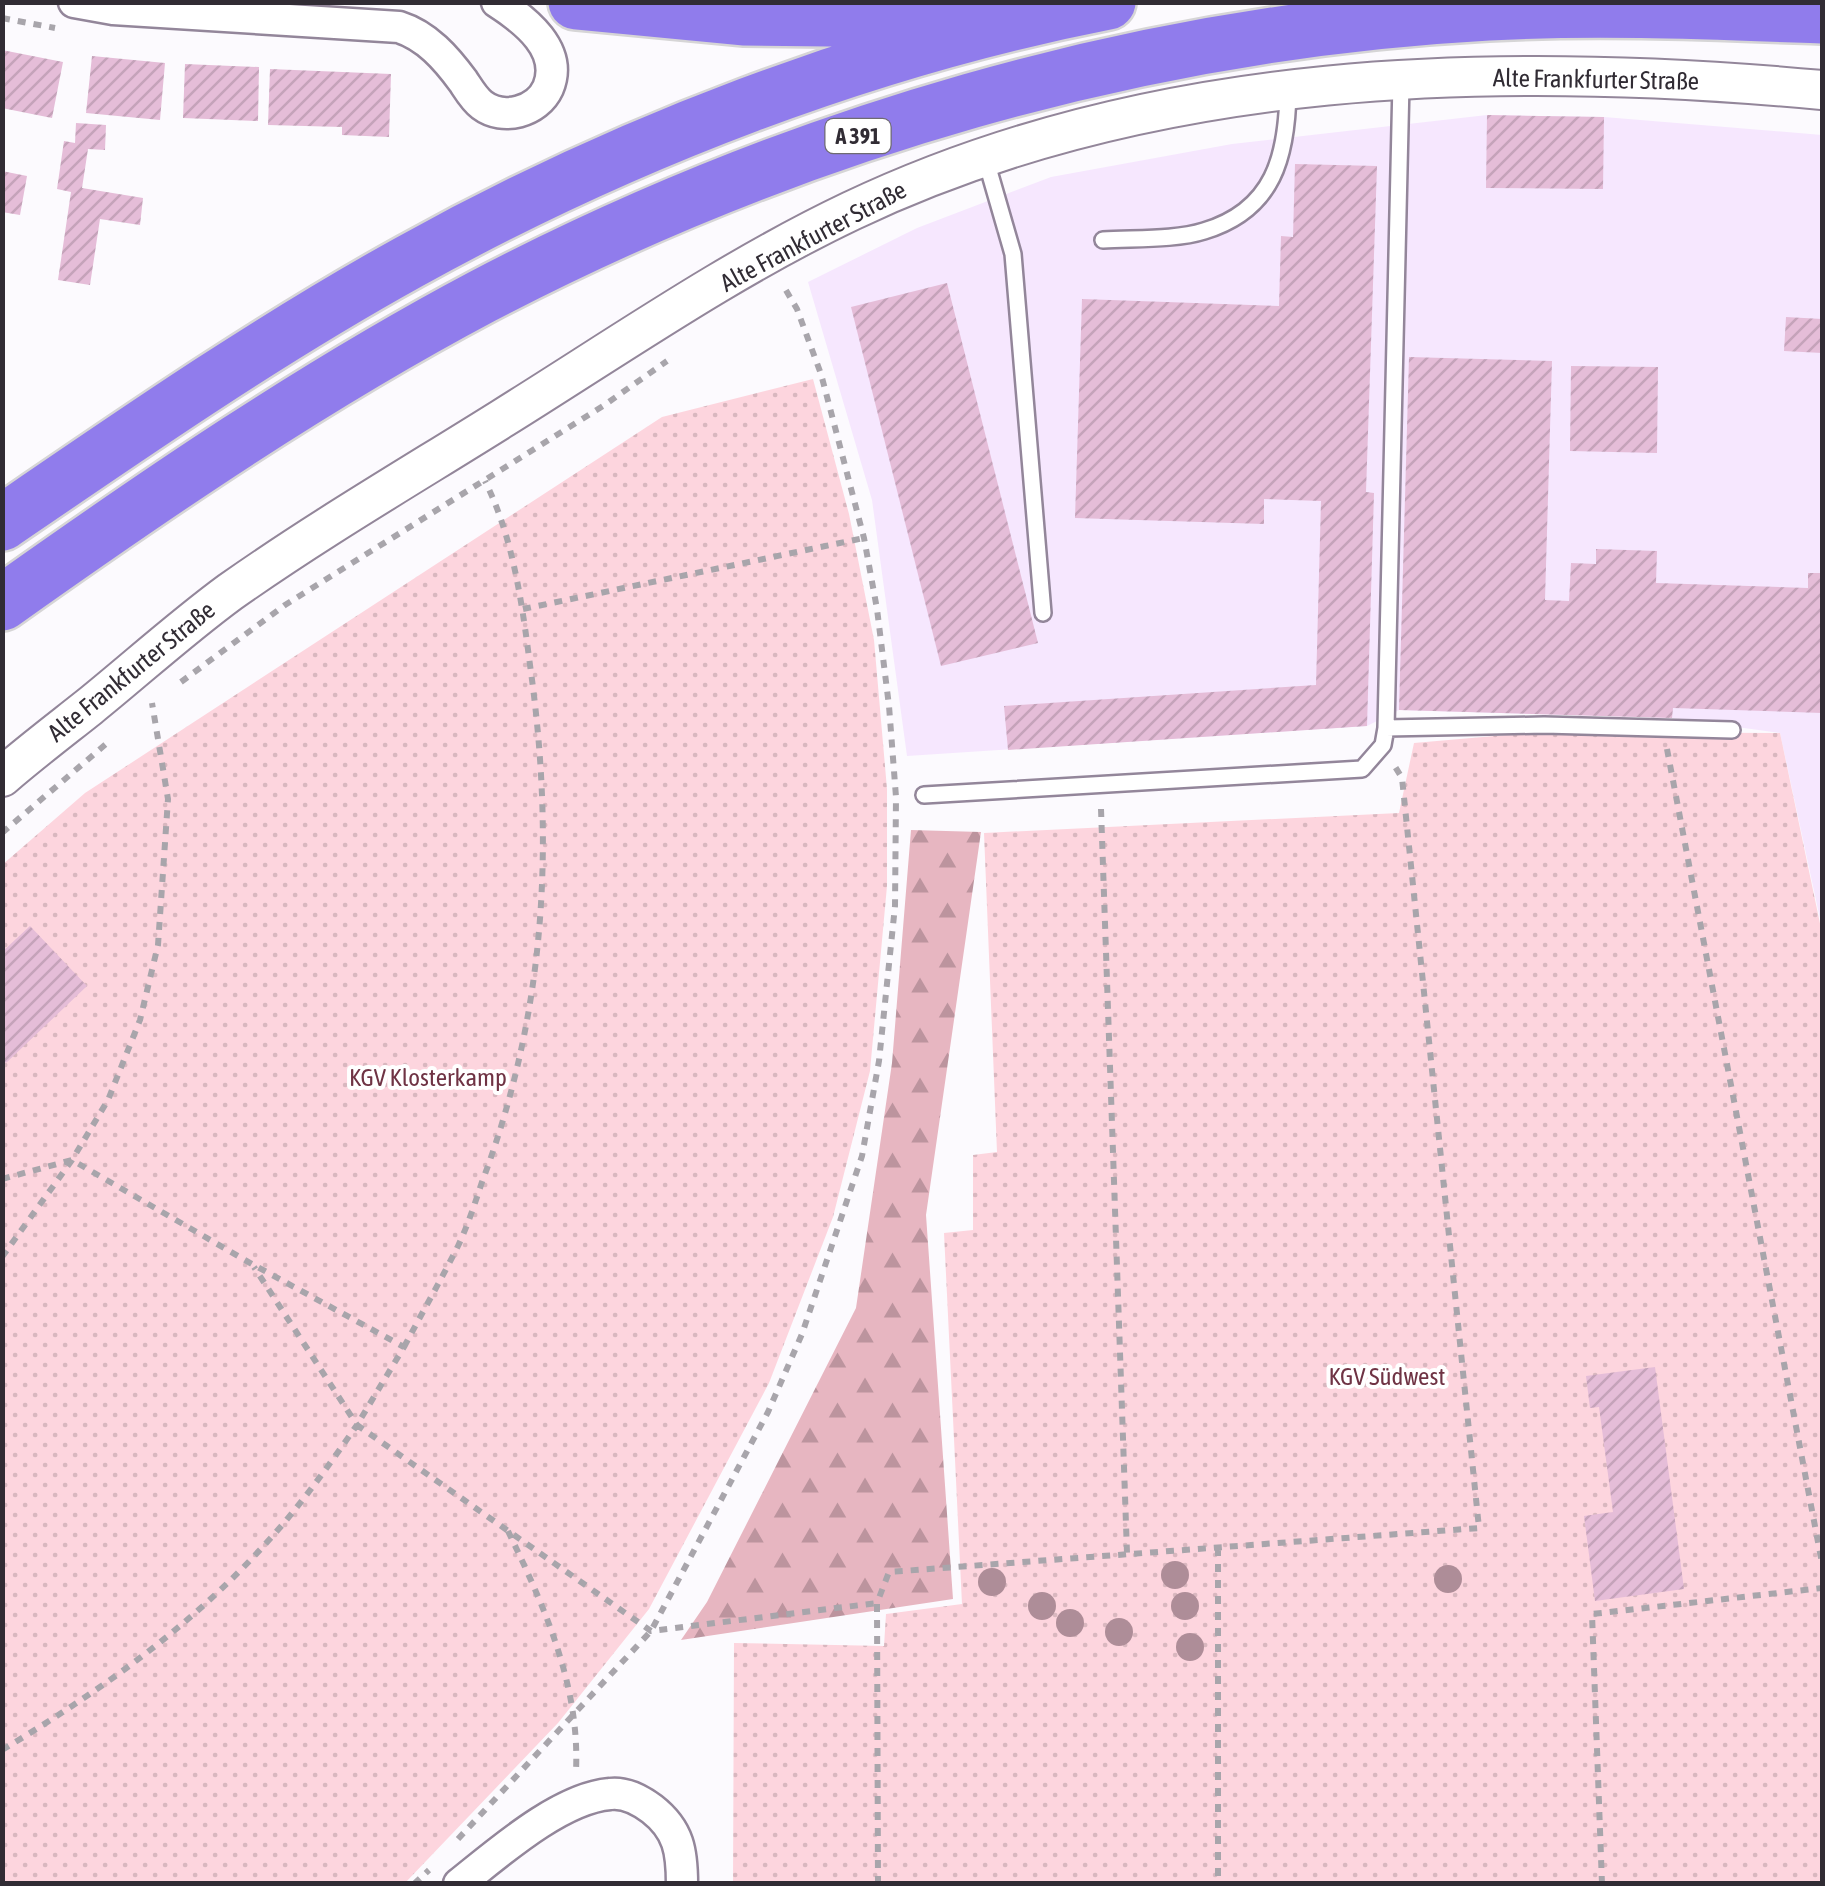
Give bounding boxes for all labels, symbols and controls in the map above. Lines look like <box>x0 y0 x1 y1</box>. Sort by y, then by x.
street label: Alte Frankfurter Straße <box>1493 63 1699 95</box>
road number: A 391 <box>826 119 890 153</box>
street label: Alte Frankfurter Straße <box>715 175 911 297</box>
street label: Alte Frankfurter Straße <box>42 595 220 747</box>
park label: KGV Klosterkamp <box>349 1063 507 1091</box>
park label: KGV Südwest <box>1329 1362 1445 1390</box>

